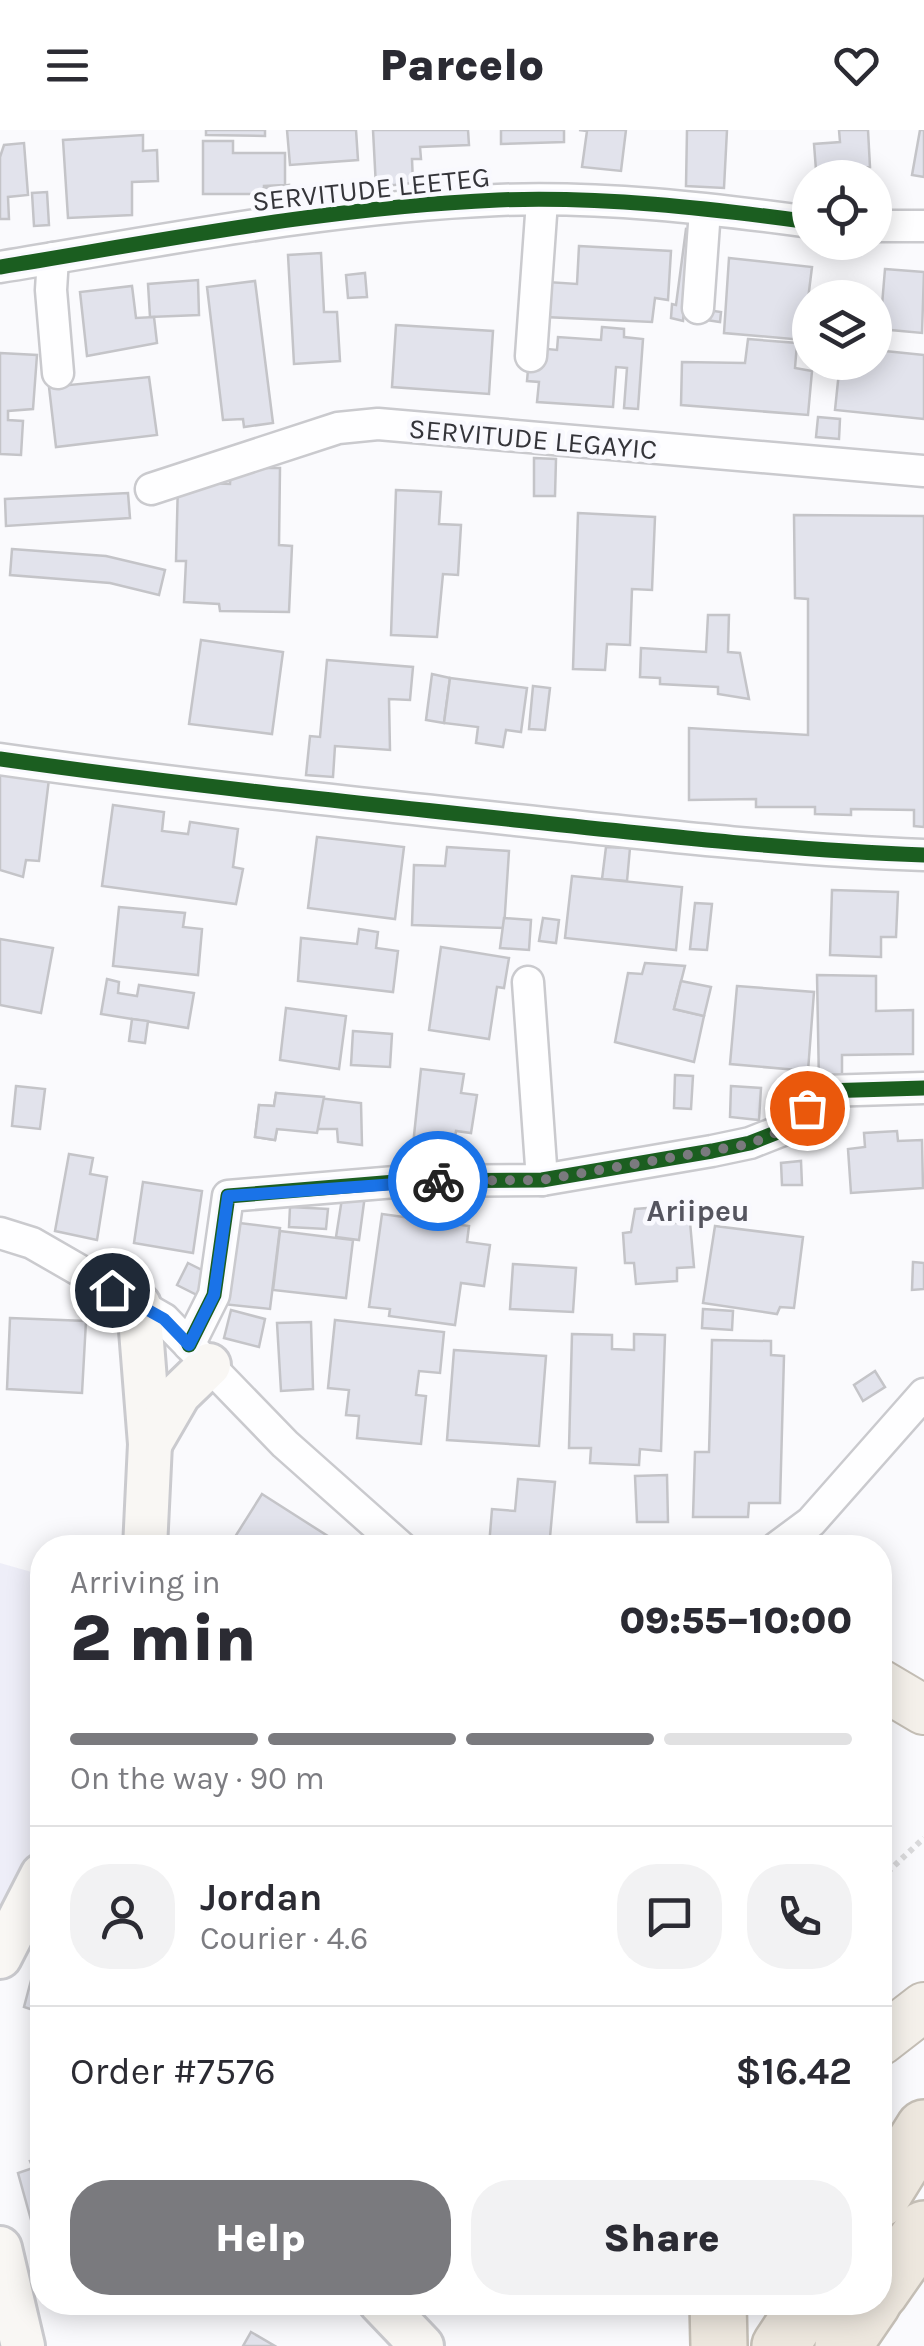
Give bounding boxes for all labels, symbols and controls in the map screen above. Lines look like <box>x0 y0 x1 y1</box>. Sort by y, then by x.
icon: menu <box>40 38 95 93</box>
icon: heart <box>829 38 884 93</box>
text: Parcelo <box>380 39 544 91</box>
street label: SERVITUDE LEETEG <box>250 160 492 218</box>
map controls <box>792 160 892 380</box>
button: locate <box>792 160 892 260</box>
button: layers <box>792 280 892 380</box>
street label: SERVITUDE LEGAYIC <box>407 412 659 466</box>
pin <box>765 1066 850 1151</box>
icon: bag <box>780 1081 835 1136</box>
courier <box>388 1131 488 1231</box>
icon: bike <box>411 1154 466 1209</box>
district label: Ariipeu <box>646 1193 750 1229</box>
pin <box>70 1248 155 1333</box>
icon: home <box>85 1263 140 1318</box>
text: Arriving in <box>70 1564 221 1601</box>
text: 09:55–10:00 <box>619 1598 852 1643</box>
text: 2 min <box>70 1600 256 1676</box>
text: On the way · 90 m <box>70 1760 325 1797</box>
button: person <box>70 1864 175 1969</box>
button: chat <box>617 1864 722 1969</box>
button: phone <box>747 1864 852 1969</box>
text: Jordan <box>200 1875 323 1920</box>
text: Courier · 4.6 <box>200 1920 368 1957</box>
text: Order #7576 <box>70 2049 276 2094</box>
text: $16.42 <box>735 2049 852 2094</box>
button: Help <box>70 2180 451 2295</box>
button: Share <box>471 2180 852 2295</box>

